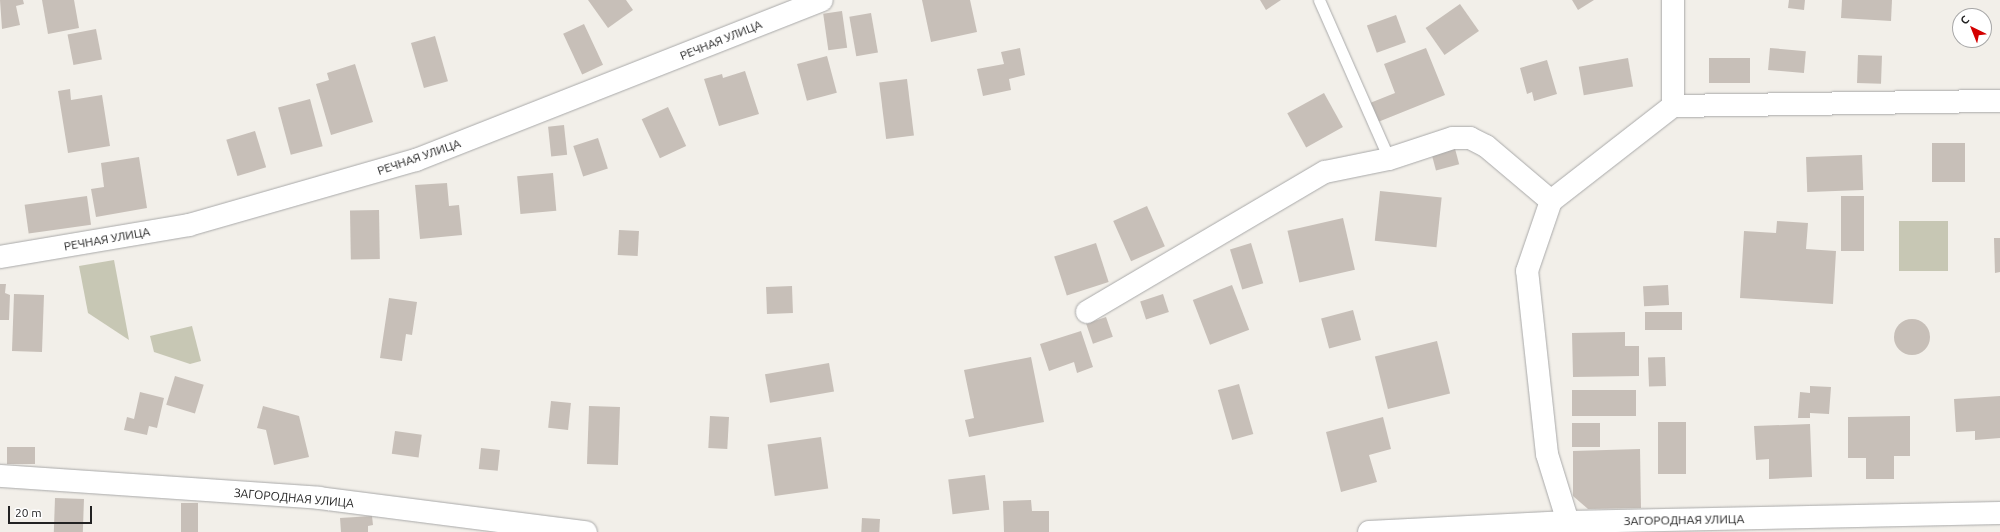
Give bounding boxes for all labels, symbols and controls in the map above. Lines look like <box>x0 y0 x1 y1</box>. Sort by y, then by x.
north arrow <box>1952 8 1992 48</box>
text: С <box>1958 13 1971 27</box>
street label: РЕЧНАЯ УЛИЦА <box>678 17 764 63</box>
street label: РЕЧНАЯ УЛИЦА <box>375 136 463 178</box>
street label: РЕЧНАЯ УЛИЦА <box>63 224 151 254</box>
street label: ЗАГОРОДНАЯ УЛИЦА <box>233 486 355 510</box>
scale bar <box>10 498 94 524</box>
text: 20 m <box>15 506 42 519</box>
street label: ЗАГОРОДНАЯ УЛИЦА <box>1624 512 1744 528</box>

